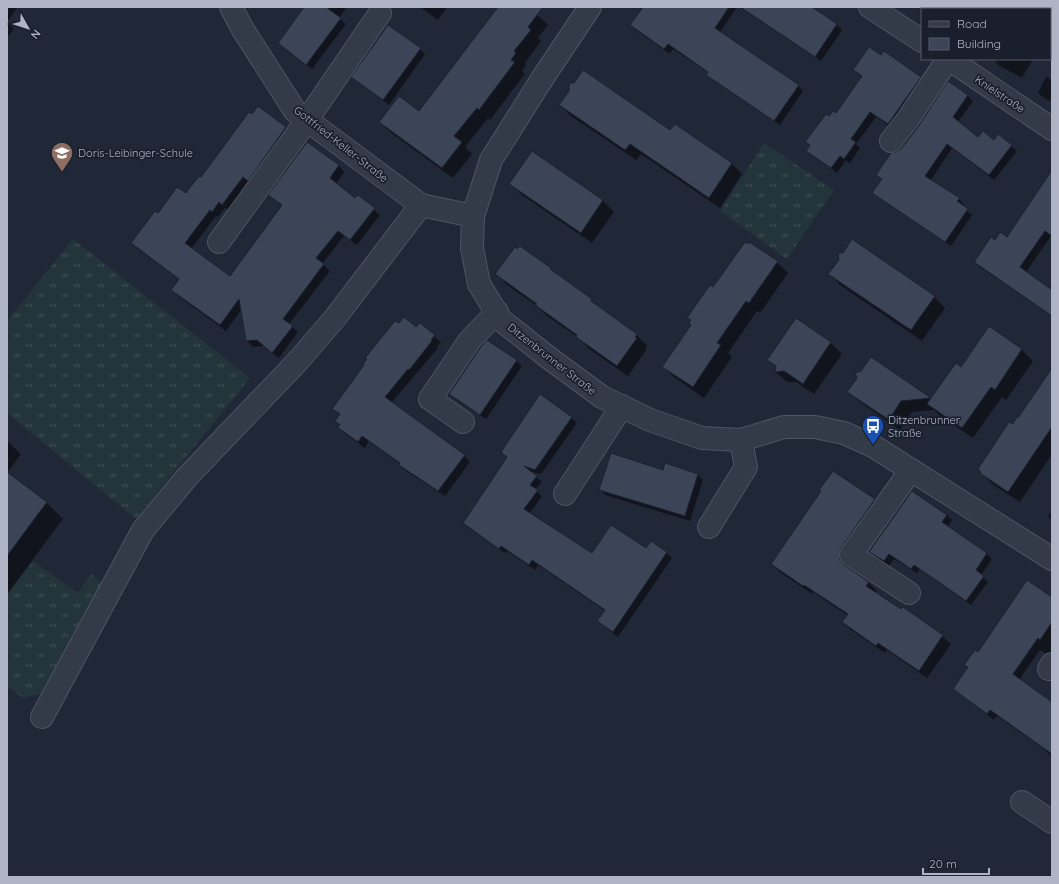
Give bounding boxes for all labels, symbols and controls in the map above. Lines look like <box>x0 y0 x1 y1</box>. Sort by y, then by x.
north arrow <box>8 8 48 48</box>
legend <box>921 8 1051 60</box>
text: Road <box>957 16 987 31</box>
text: N <box>28 27 44 42</box>
text: Building <box>957 36 1001 51</box>
street label: Knielstraße <box>972 72 1028 116</box>
street label: Gottfried-Keller-Straße <box>291 103 391 185</box>
school or university icon: Doris-Leibinger-Schule <box>49 140 75 173</box>
place label: Doris-Leibinger-Schule <box>78 146 193 160</box>
street label: Ditzenbrunner Straße <box>505 320 599 398</box>
bus stop icon: Ditzenbrunner Straße <box>860 413 886 446</box>
place label: Ditzenbrunner Straße <box>888 413 961 440</box>
scale bar <box>923 850 989 876</box>
text: 20 m <box>929 856 957 871</box>

